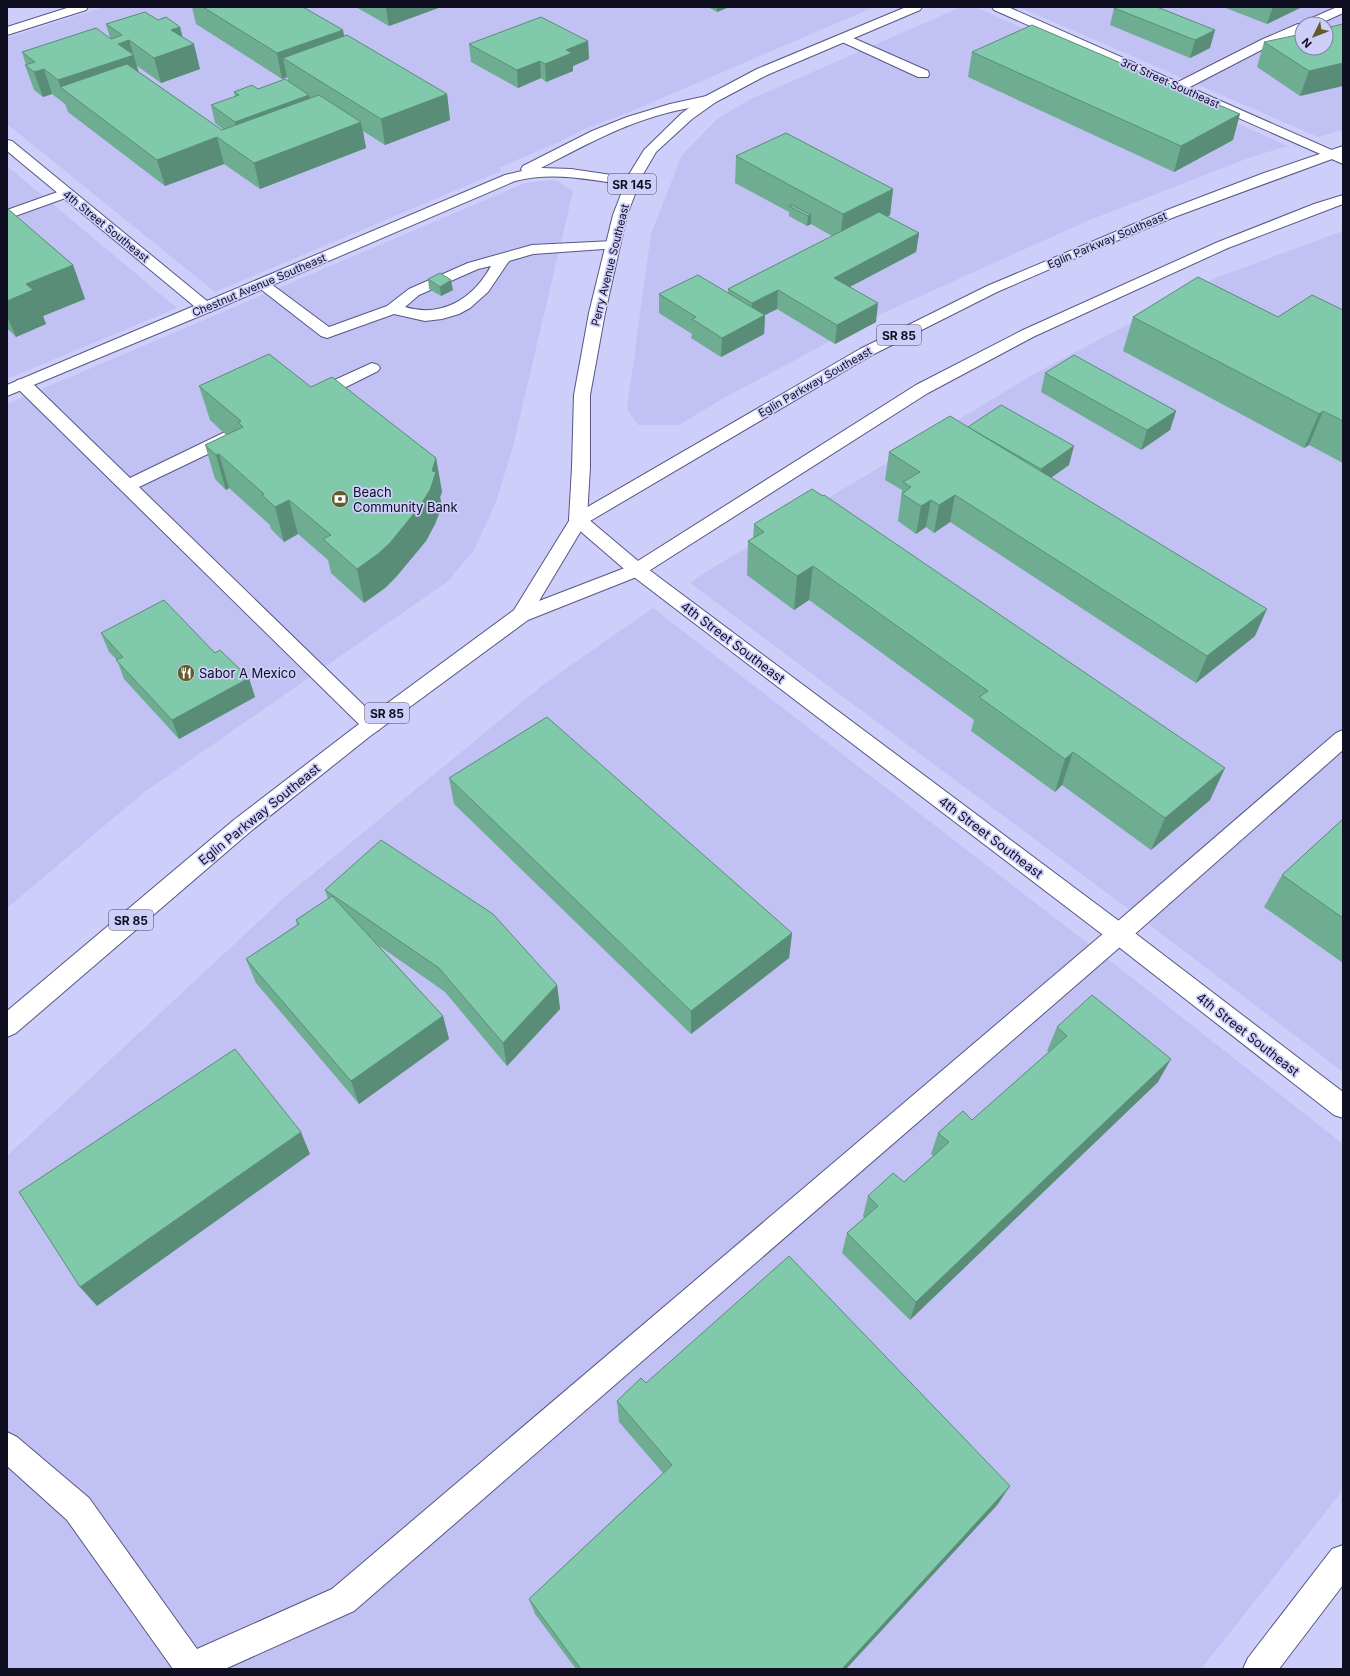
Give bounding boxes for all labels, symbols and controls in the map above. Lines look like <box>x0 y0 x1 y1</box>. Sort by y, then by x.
north arrow <box>1294 16 1334 56</box>
text: N <box>1299 35 1315 51</box>
street label: 3rd Street Southeast <box>1118 55 1222 111</box>
road number: SR 145 <box>608 174 656 194</box>
street label: 4th Street Southeast <box>60 187 152 265</box>
street label: Perry Avenue Southeast <box>588 202 632 328</box>
street label: Eglin Parkway Southeast <box>1045 208 1169 272</box>
street label: Chestnut Avenue Southeast <box>190 250 328 320</box>
road number: SR 85 <box>877 325 921 345</box>
street label: Eglin Parkway Southeast <box>756 344 874 420</box>
place label: Beach Community Bank <box>353 484 458 515</box>
bank icon: Beach Community Bank <box>330 489 350 509</box>
street label: 4th Street Southeast <box>678 598 788 686</box>
restaurant icon: Sabor A Mexico <box>176 663 196 683</box>
place label: Sabor A Mexico <box>199 665 296 681</box>
road number: SR 85 <box>365 703 409 723</box>
street label: Eglin Parkway Southeast <box>195 760 323 868</box>
street label: 4th Street Southeast <box>936 793 1046 881</box>
road number: SR 85 <box>109 910 153 930</box>
street label: 4th Street Southeast <box>1193 989 1303 1079</box>

